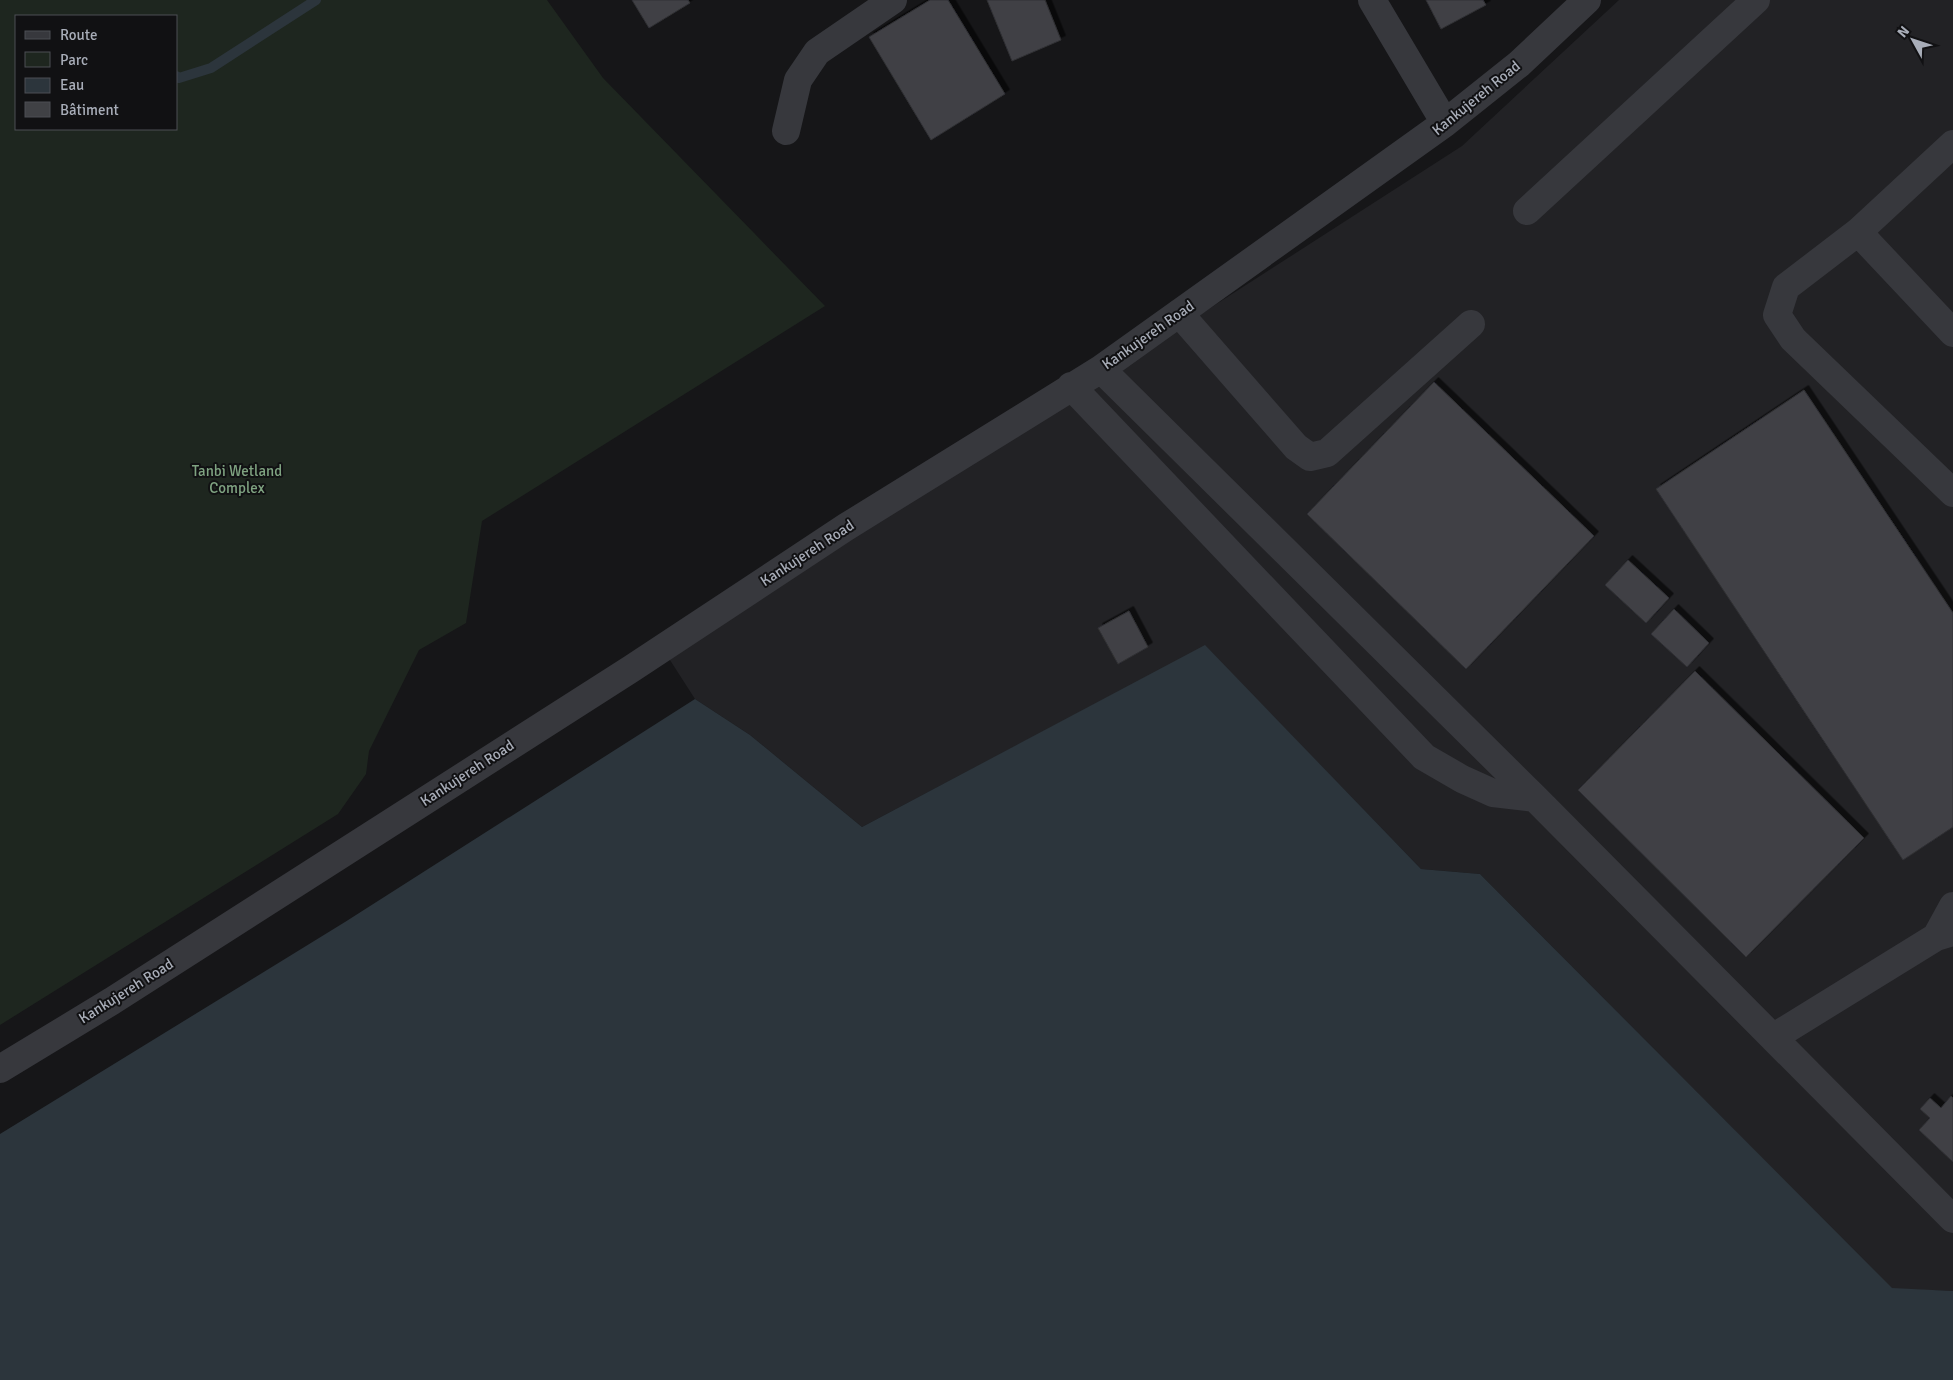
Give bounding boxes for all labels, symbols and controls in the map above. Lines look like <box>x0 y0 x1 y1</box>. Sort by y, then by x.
legend <box>15 15 178 130</box>
north arrow <box>1888 15 1938 65</box>
text: N <box>1894 23 1913 41</box>
text: Route <box>60 26 97 44</box>
text: Parc <box>60 51 88 69</box>
street label: Kankujereh Road <box>1428 57 1524 139</box>
text: Eau <box>60 76 84 94</box>
text: Bâtiment <box>60 101 119 119</box>
street label: Kankujereh Road <box>1099 297 1197 373</box>
park label: Tanbi Wetland Complex <box>192 462 282 497</box>
street label: Kankujereh Road <box>757 516 857 590</box>
street label: Kankujereh Road <box>417 736 517 810</box>
street label: Kankujereh Road <box>75 955 177 1027</box>

